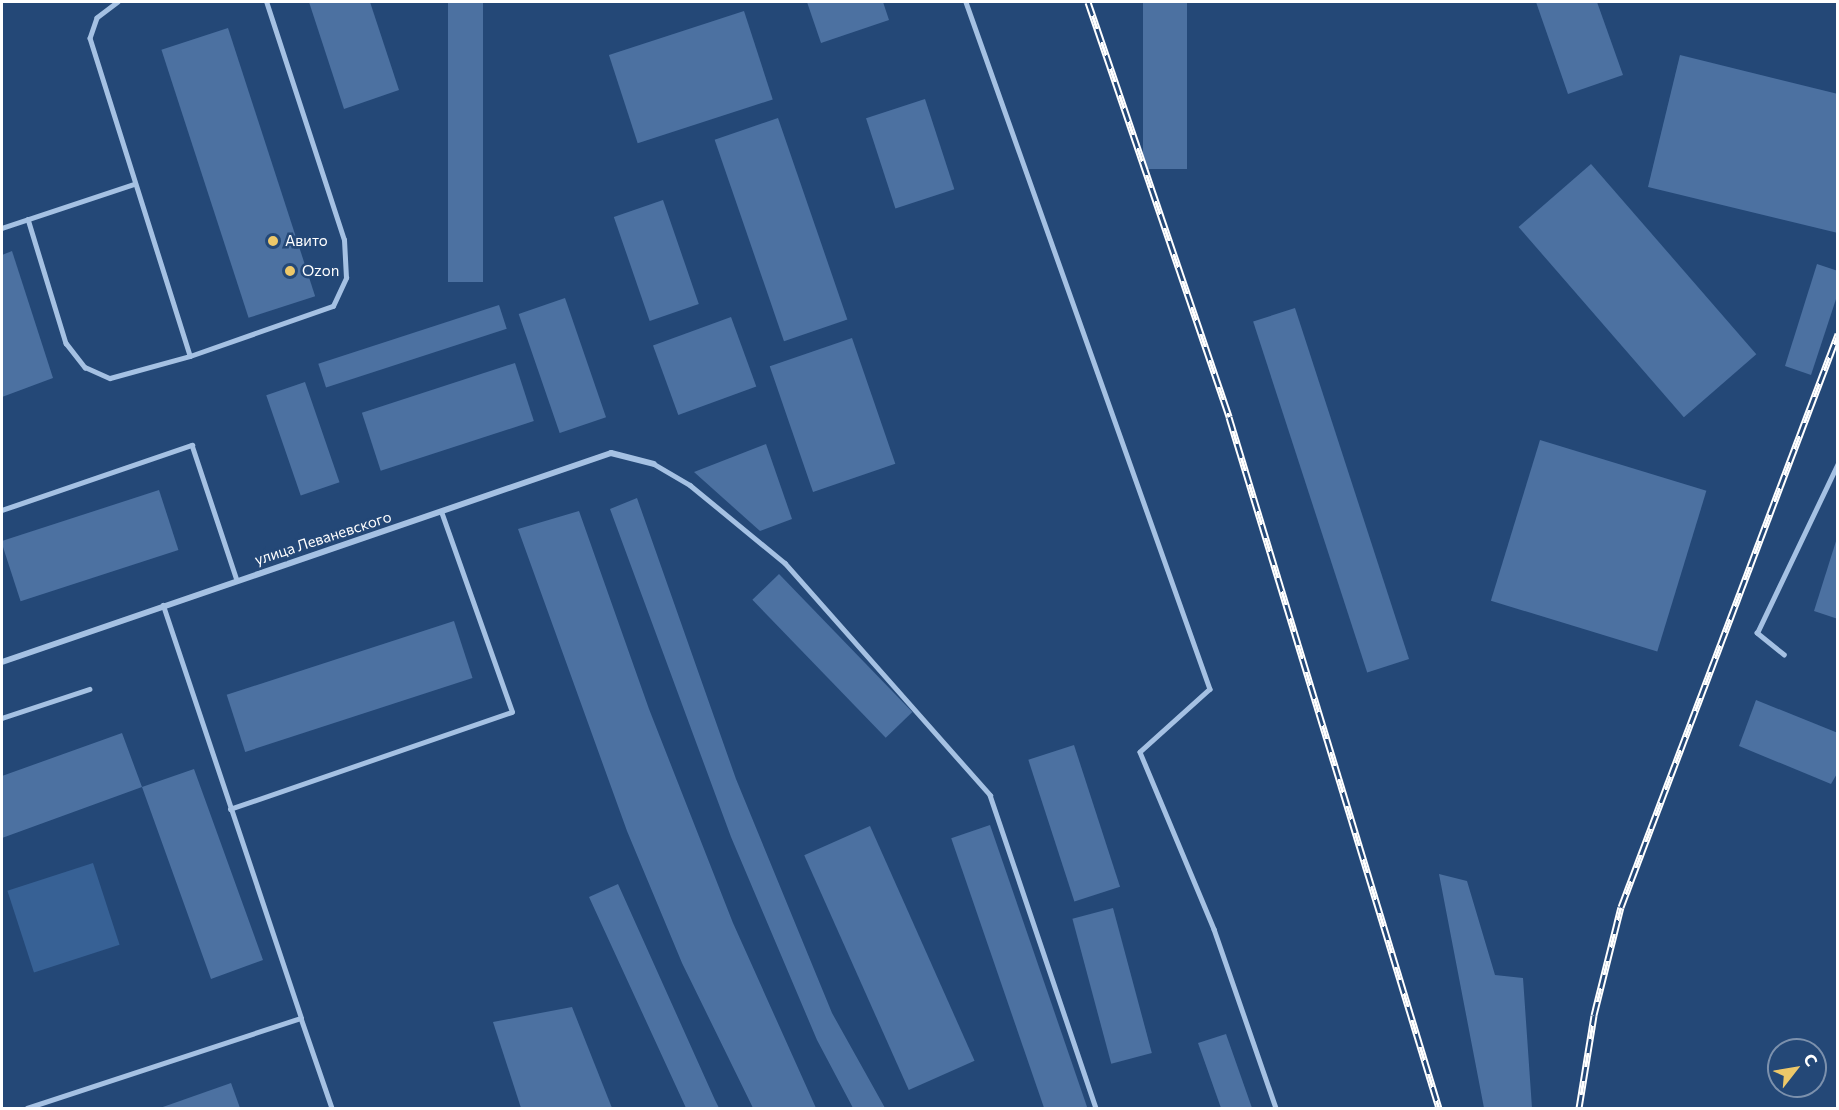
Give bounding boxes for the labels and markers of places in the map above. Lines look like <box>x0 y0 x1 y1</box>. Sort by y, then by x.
place label: Авито <box>285 232 328 250</box>
marker: Авито <box>266 234 280 248</box>
place label: Ozon <box>302 262 339 280</box>
marker: Ozon <box>283 264 297 278</box>

